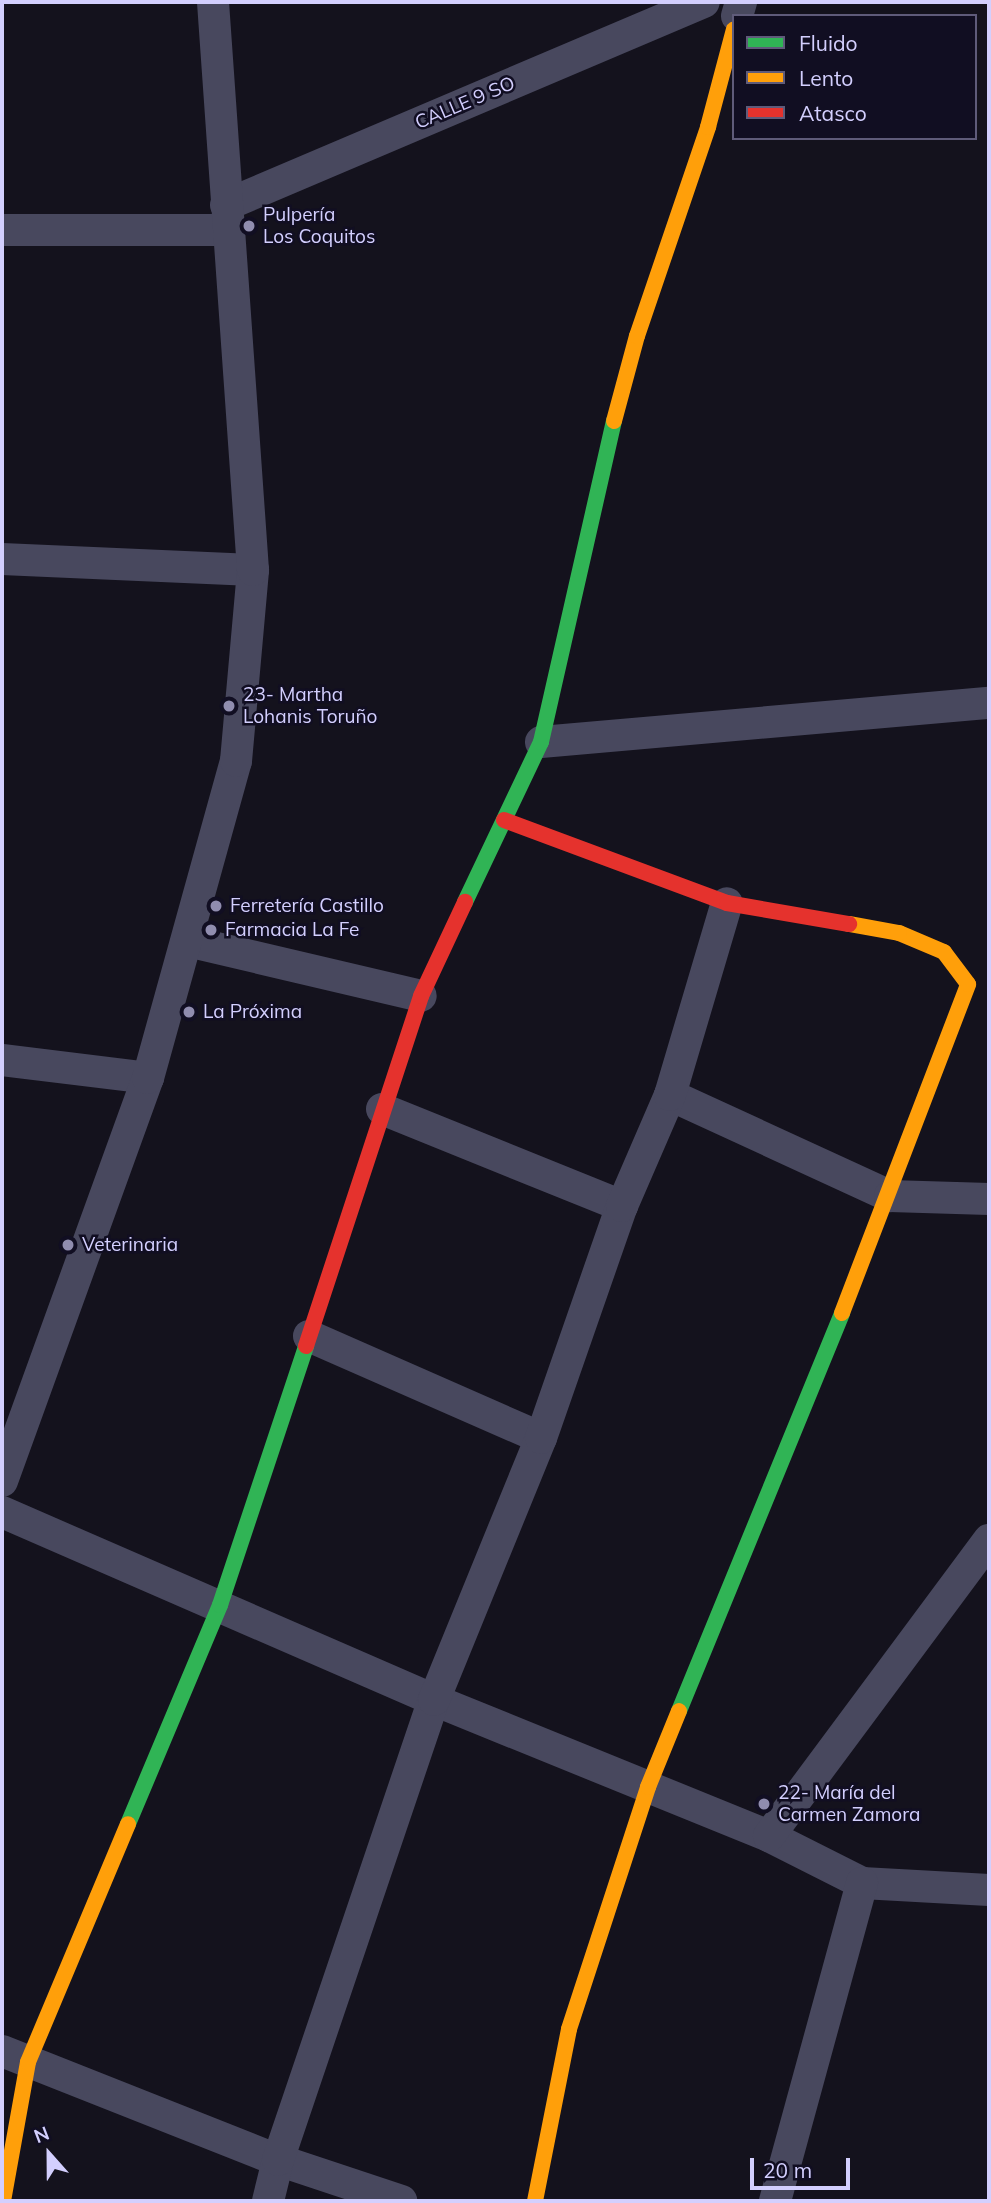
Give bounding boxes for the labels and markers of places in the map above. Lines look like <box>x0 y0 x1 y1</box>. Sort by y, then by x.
place label: Pulpería Los Coquitos <box>263 204 375 248</box>
marker: Pulpería Los Coquitos <box>241 218 257 234</box>
place label: 23- Martha Lohanis Toruño <box>243 684 377 728</box>
marker: 23- Martha Lohanis Toruño <box>221 698 237 714</box>
place label: Ferretería Castillo <box>230 895 384 917</box>
marker: Ferretería Castillo <box>208 898 224 914</box>
place label: Farmacia La Fe <box>225 919 359 941</box>
marker: Farmacia La Fe <box>203 922 219 938</box>
place label: La Próxima <box>203 1001 302 1023</box>
marker: La Próxima <box>181 1004 197 1020</box>
place label: Veterinaria <box>82 1234 178 1256</box>
marker: Veterinaria <box>60 1237 76 1253</box>
place label: 22- María del Carmen Zamora <box>778 1782 920 1826</box>
marker: 22- María del Carmen Zamora <box>756 1796 772 1812</box>

